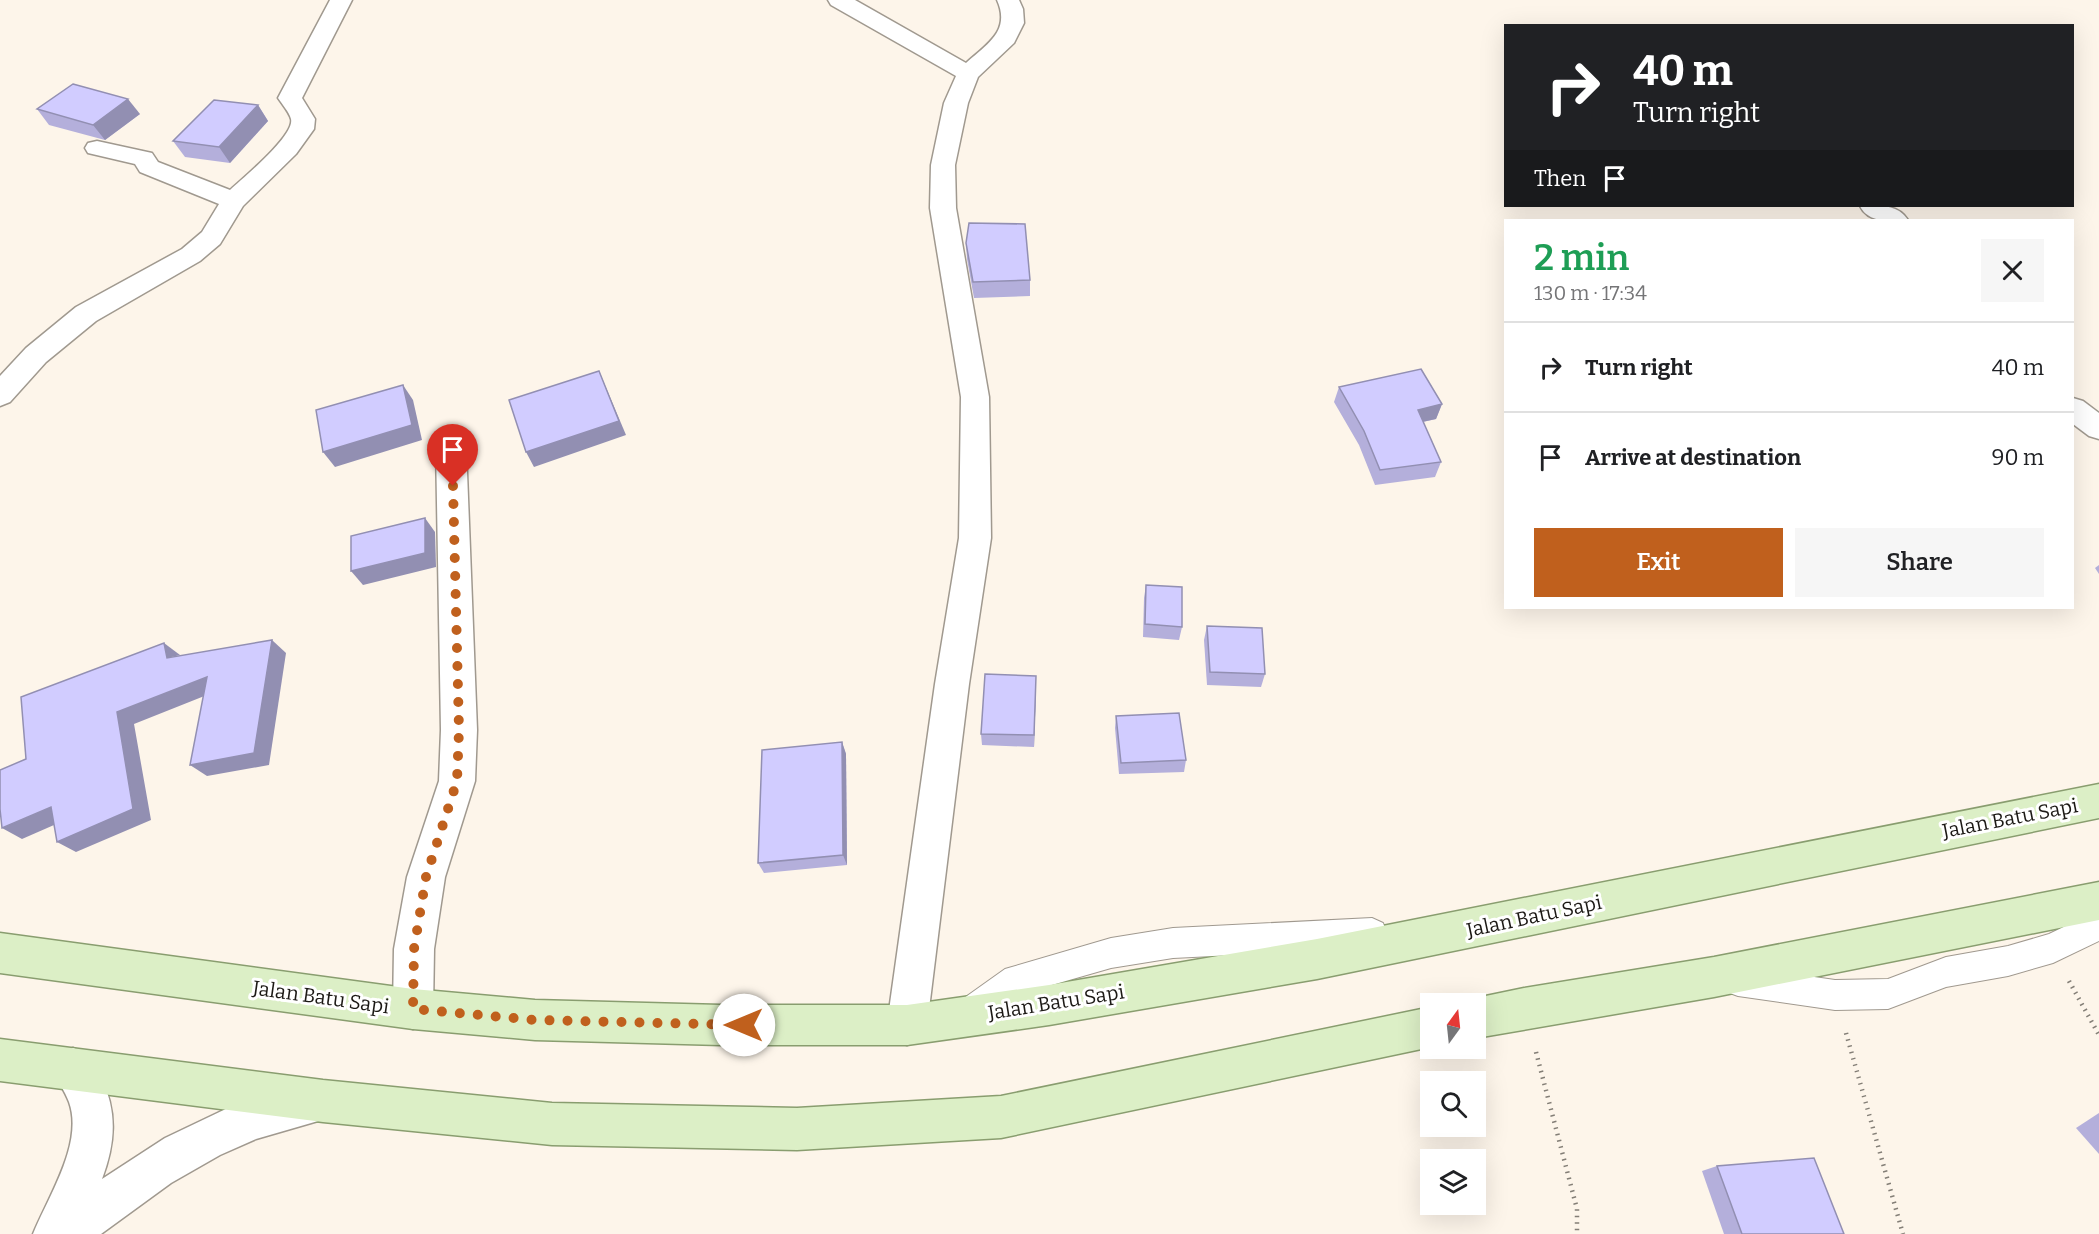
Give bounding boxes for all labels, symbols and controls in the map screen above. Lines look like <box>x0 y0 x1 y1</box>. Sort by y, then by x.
text: 40 m <box>1633 46 1733 96</box>
icon: right <box>1534 48 1612 126</box>
text: Turn right <box>1633 97 1760 129</box>
icon: arrive <box>1598 162 1631 195</box>
text: Then <box>1534 165 1586 192</box>
text: 2 min <box>1534 236 1629 280</box>
button: close <box>1981 239 2044 302</box>
text: 130 m · 17:34 <box>1534 281 1647 305</box>
icon: right <box>1534 351 1567 384</box>
text: Turn right <box>1585 354 1693 381</box>
text: 40 m <box>1992 354 2044 381</box>
pin <box>427 424 478 486</box>
icon: arrive <box>436 433 469 466</box>
icon: arrive <box>1534 441 1567 474</box>
text: Arrive at destination <box>1585 444 1801 471</box>
text: 90 m <box>1992 444 2044 471</box>
button: Exit <box>1534 528 1783 597</box>
button: Share <box>1795 528 2044 597</box>
street label: Jalan Batu Sapi <box>1939 793 2080 843</box>
street label: Jalan Batu Sapi <box>1463 890 1604 942</box>
street label: Jalan Batu Sapi <box>250 975 391 1018</box>
street label: Jalan Batu Sapi <box>985 979 1126 1025</box>
position arrow <box>712 993 776 1057</box>
north arrow <box>1420 993 1486 1059</box>
map controls <box>1420 993 1486 1215</box>
button: search <box>1420 1071 1486 1137</box>
button: layers <box>1420 1149 1486 1215</box>

